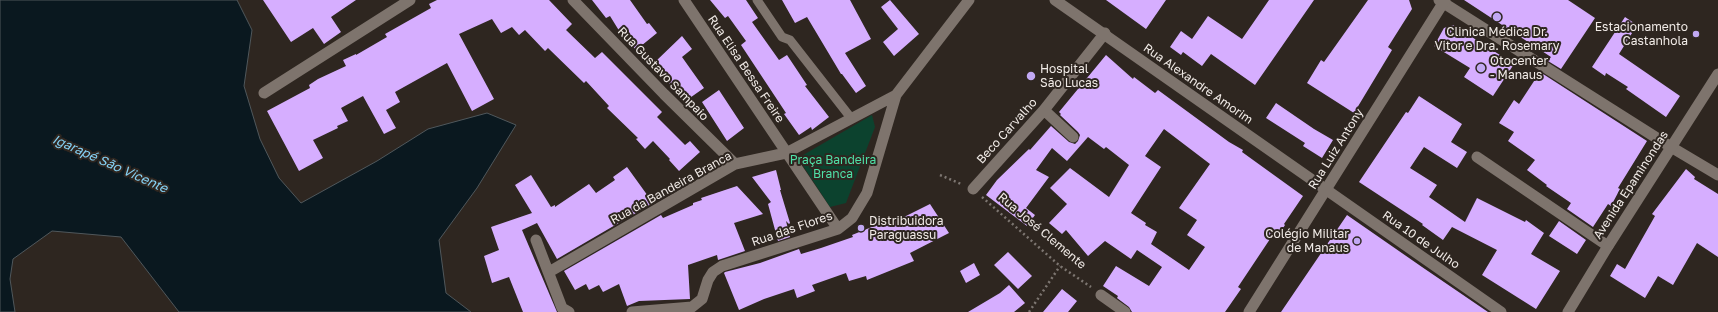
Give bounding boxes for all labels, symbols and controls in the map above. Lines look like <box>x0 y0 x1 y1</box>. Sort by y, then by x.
marker: Clinica Médica Dr. Vitor e Dra. Rosemary <box>1491 11 1503 23</box>
street label: Rua Elisa Bessa Freire <box>705 13 787 125</box>
place label: Estacionamento Castanhola <box>1595 20 1688 48</box>
street label: Rua Gustavo Sampaio <box>615 24 711 124</box>
place label: Clinica Médica Dr. Vitor e Dra. Rosemary <box>1435 25 1559 53</box>
marker: Estacionamento Castanhola <box>1691 29 1701 39</box>
street label: Rua Alexandre Amorim <box>1141 41 1255 127</box>
place label: Otocenter - Manaus <box>1490 54 1548 82</box>
place label: Hospital São Lucas <box>1040 62 1098 90</box>
marker: Otocenter - Manaus <box>1475 62 1487 74</box>
marker: Hospital São Lucas <box>1025 70 1037 82</box>
street label: Beco Carvalho <box>974 95 1040 167</box>
street label: Rua Luiz Antony <box>1305 106 1367 192</box>
street label: Avenida Epaminondas <box>1591 128 1671 242</box>
water label: Igarapé São Vicente <box>50 132 170 196</box>
street label: Rua da Bandeira Branca <box>608 149 734 227</box>
park label: Praça Bandeira Branca <box>790 153 876 181</box>
street label: Rua José Clemente <box>995 190 1089 272</box>
street label: Rua das Flores <box>750 208 834 250</box>
street label: Rua 10 de Julho <box>1380 208 1462 272</box>
place label: Distribuidora Paraguassu <box>869 214 943 242</box>
marker: Distribuidora Paraguassu <box>856 223 866 233</box>
place label: Colégio Militar de Manaus <box>1265 227 1349 255</box>
marker: Colégio Militar de Manaus <box>1352 236 1362 246</box>

